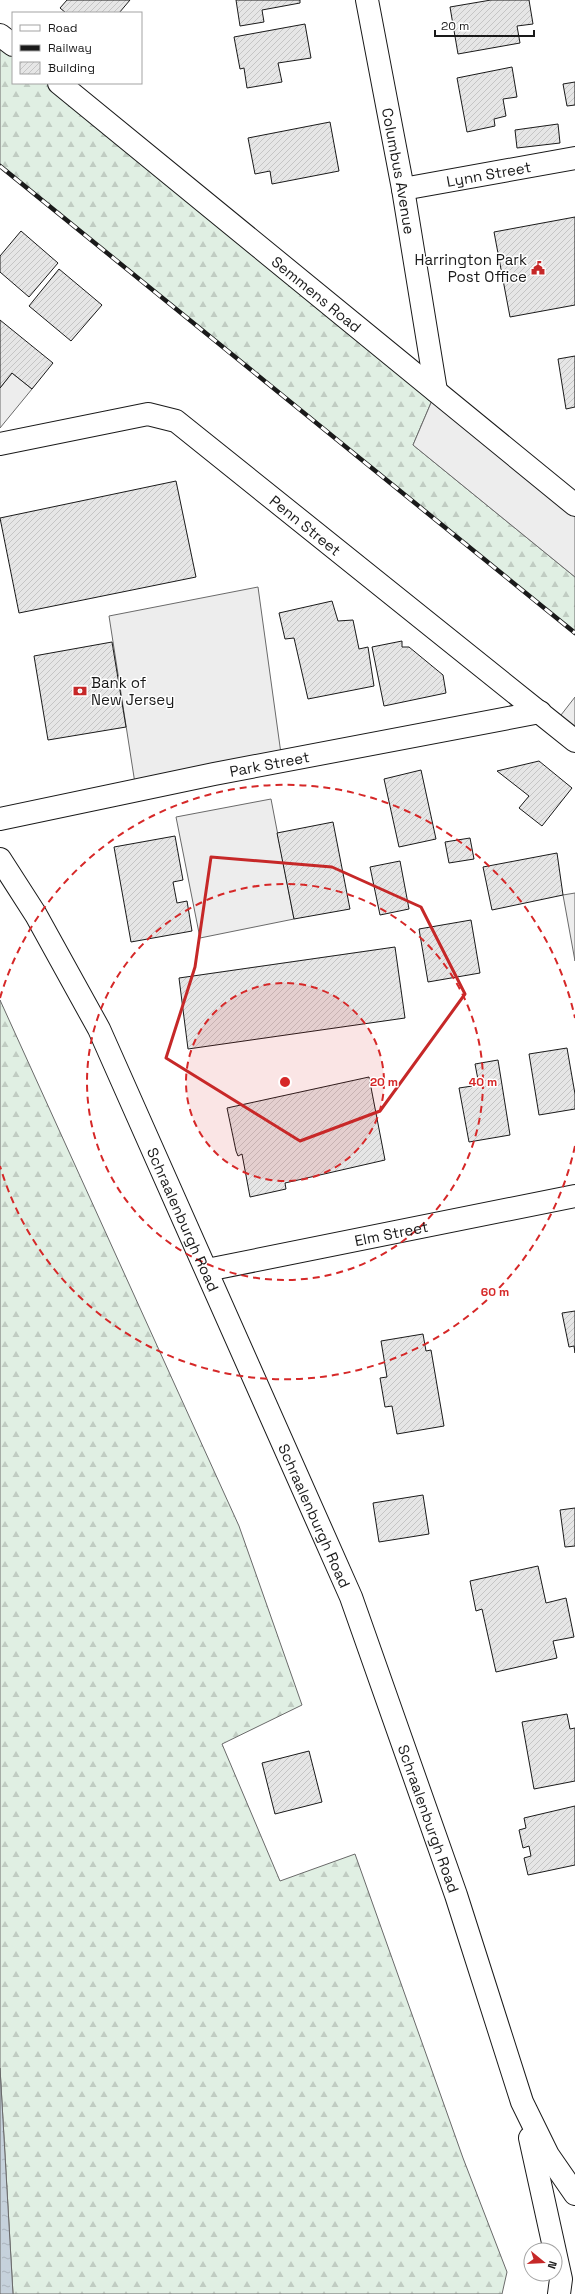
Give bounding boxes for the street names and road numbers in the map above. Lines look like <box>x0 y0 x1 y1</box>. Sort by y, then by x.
street label: Columbus Avenue <box>378 106 420 236</box>
street label: Lynn Street <box>445 157 532 190</box>
street label: Semmens Road <box>268 251 366 336</box>
street label: Penn Street <box>266 491 345 559</box>
street label: Park Street <box>228 747 311 780</box>
street label: Schraalenburgh Road <box>143 1144 224 1294</box>
street label: Elm Street <box>353 1216 430 1250</box>
street label: Schraalenburgh Road <box>275 1440 355 1590</box>
street label: Schraalenburgh Road <box>394 1742 464 1895</box>

